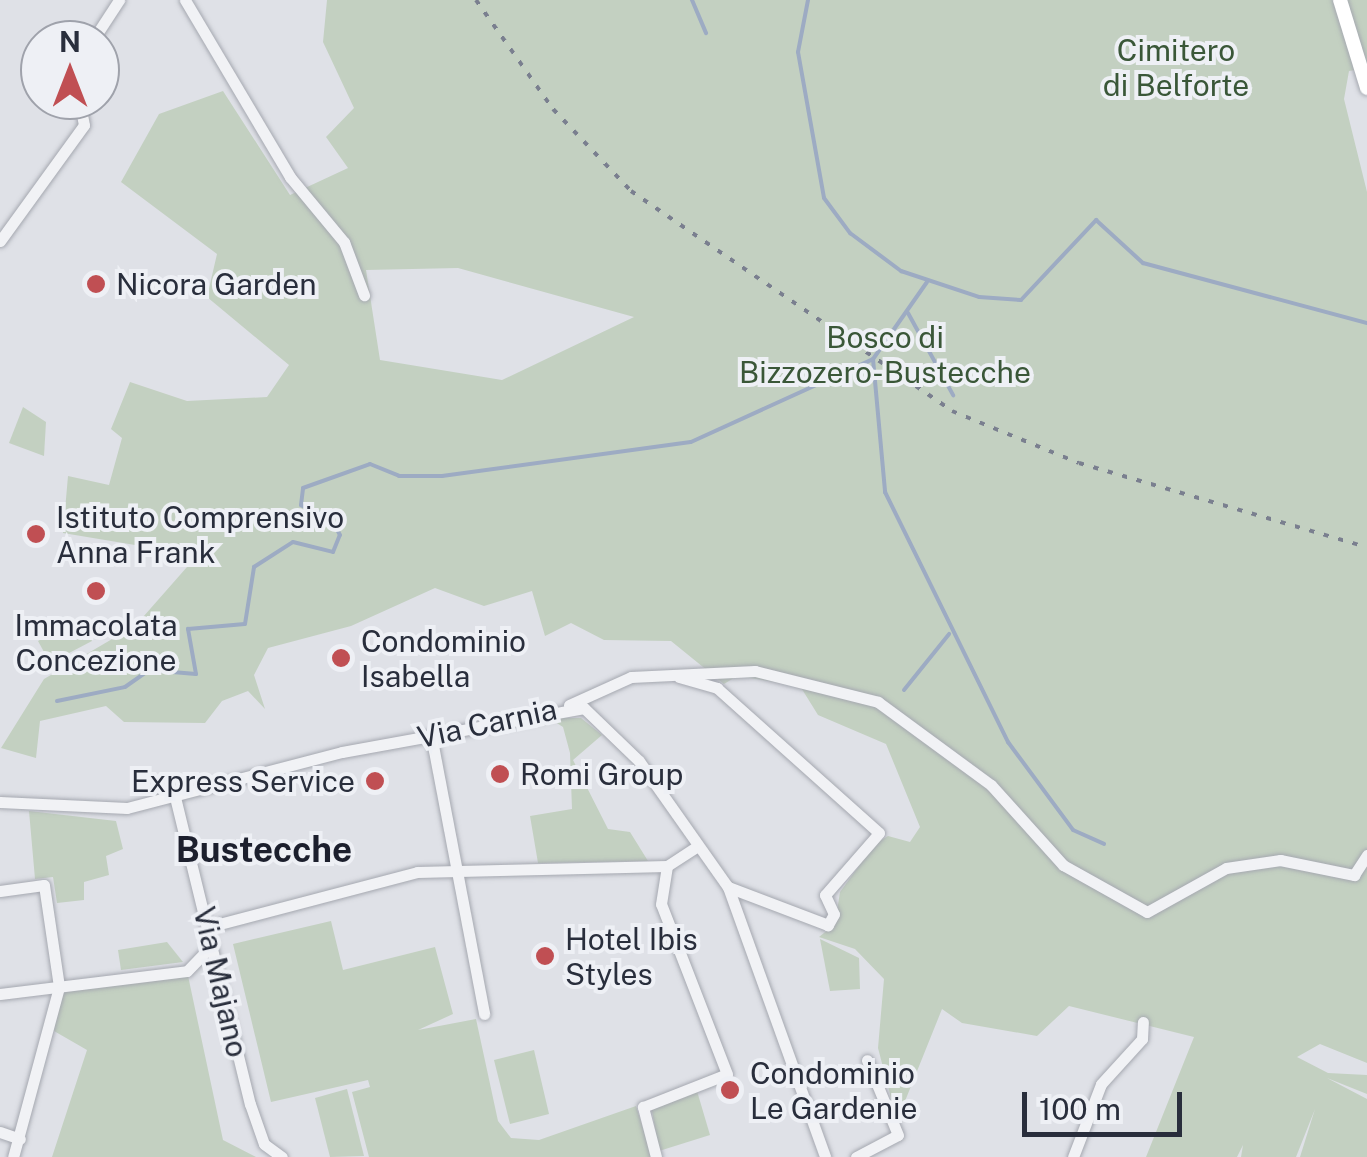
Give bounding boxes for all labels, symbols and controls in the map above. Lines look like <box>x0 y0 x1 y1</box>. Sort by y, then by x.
north arrow <box>20 20 120 120</box>
text: N <box>59 25 81 58</box>
park label: Cimitero di Belforte <box>1103 32 1249 102</box>
place label: Nicora Garden <box>116 266 317 302</box>
marker: Nicora Garden <box>85 273 107 295</box>
park label: Bosco di Bizzozero-Bustecche <box>739 319 1031 390</box>
place label: Istituto Comprensivo Anna Frank <box>56 499 344 570</box>
marker: Istituto Comprensivo Anna Frank <box>25 523 47 545</box>
marker: Immacolata Concezione <box>85 580 107 602</box>
place label: Immacolata Concezione <box>14 607 178 678</box>
place label: Condominio Isabella <box>361 623 526 694</box>
marker: Condominio Isabella <box>330 647 352 669</box>
street label: Via Carnia <box>414 691 560 755</box>
place label: Romi Group <box>520 756 683 792</box>
place label: Express Service <box>131 763 355 799</box>
marker: Romi Group <box>489 763 511 785</box>
marker: Express Service <box>364 770 386 792</box>
district label: Bustecche <box>176 829 352 871</box>
street label: Via Majano <box>186 903 256 1061</box>
place label: Hotel Ibis Styles <box>565 921 698 992</box>
marker: Hotel Ibis Styles <box>534 945 556 967</box>
place label: Condominio Le Gardenie <box>750 1055 918 1126</box>
scale bar <box>1027 1072 1187 1134</box>
marker: Condominio Le Gardenie <box>719 1079 741 1101</box>
text: 100 m <box>1039 1091 1121 1127</box>

